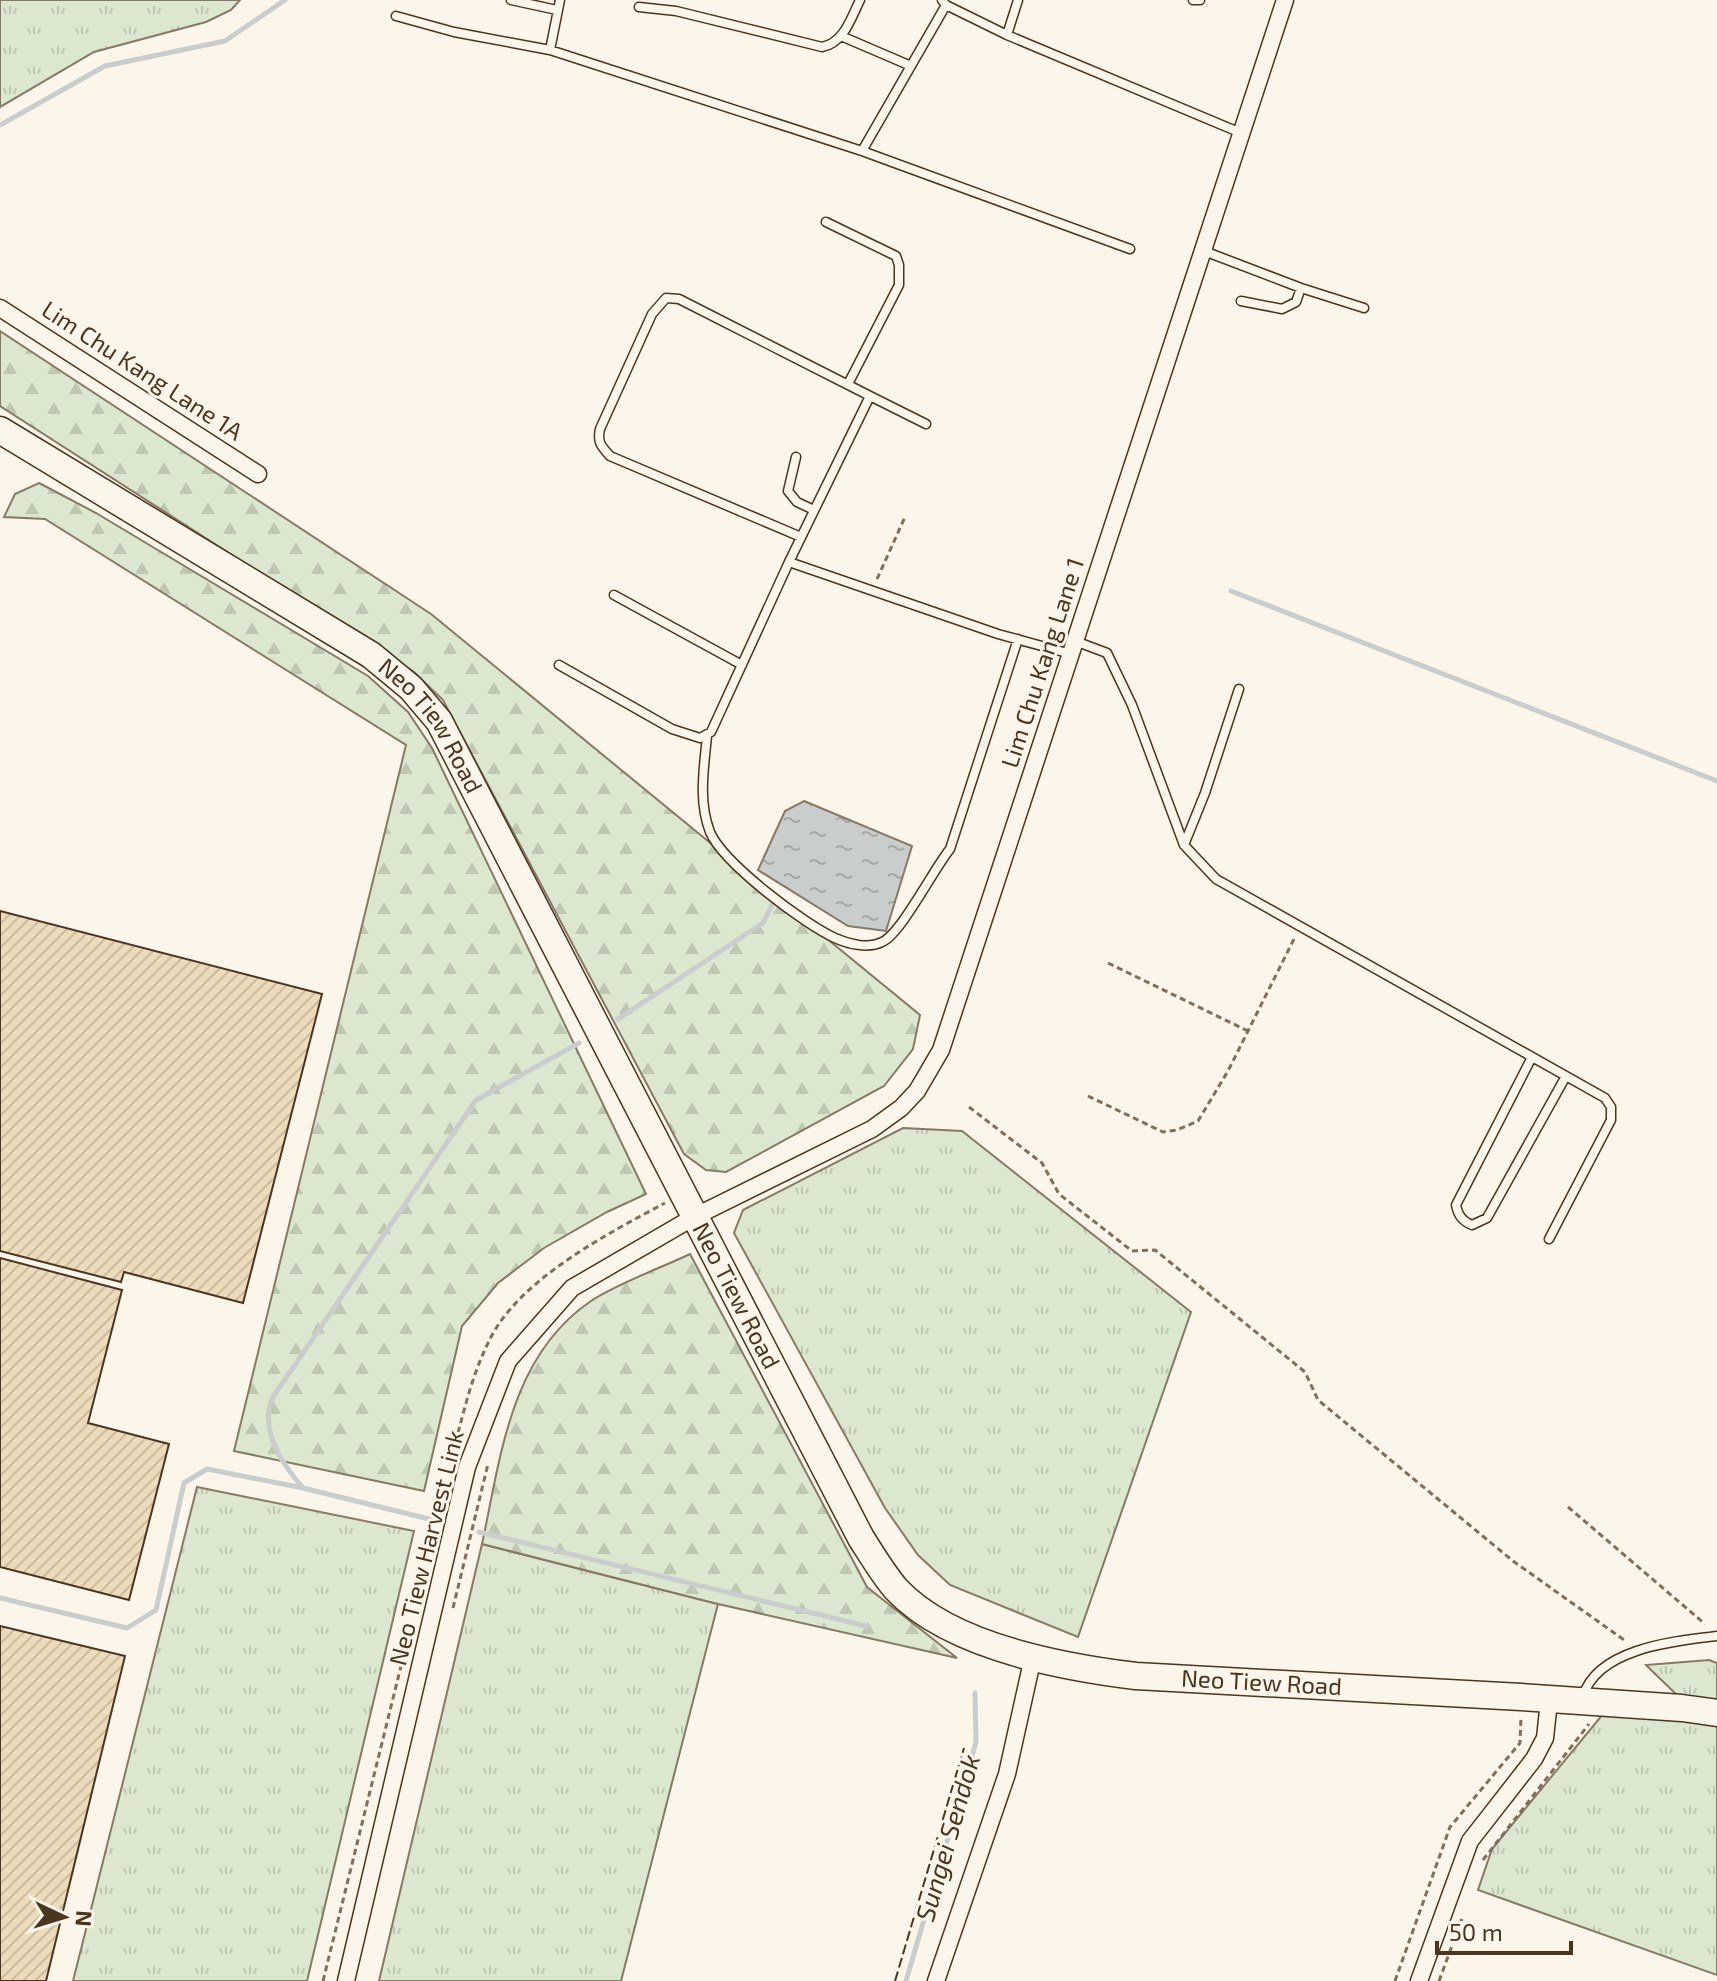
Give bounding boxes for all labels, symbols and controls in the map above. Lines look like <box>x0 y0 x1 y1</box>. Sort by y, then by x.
street label: Lim Chu Kang Lane 1A <box>37 294 249 446</box>
street label: Lim Chu Kang Lane 1 <box>994 554 1089 771</box>
street label: Neo Tiew Road <box>373 651 490 798</box>
street label: Neo Tiew Road <box>687 1217 787 1373</box>
street label: Neo Tiew Harvest Link <box>382 1427 469 1668</box>
street label: Neo Tiew Road <box>1180 1662 1343 1700</box>
water label: Sungei Sendok <box>908 1751 985 1925</box>
north arrow <box>24 1877 104 1957</box>
scale bar <box>1437 1905 1571 1955</box>
text: N <box>71 1910 98 1927</box>
text: 50 m <box>1449 1917 1503 1946</box>

